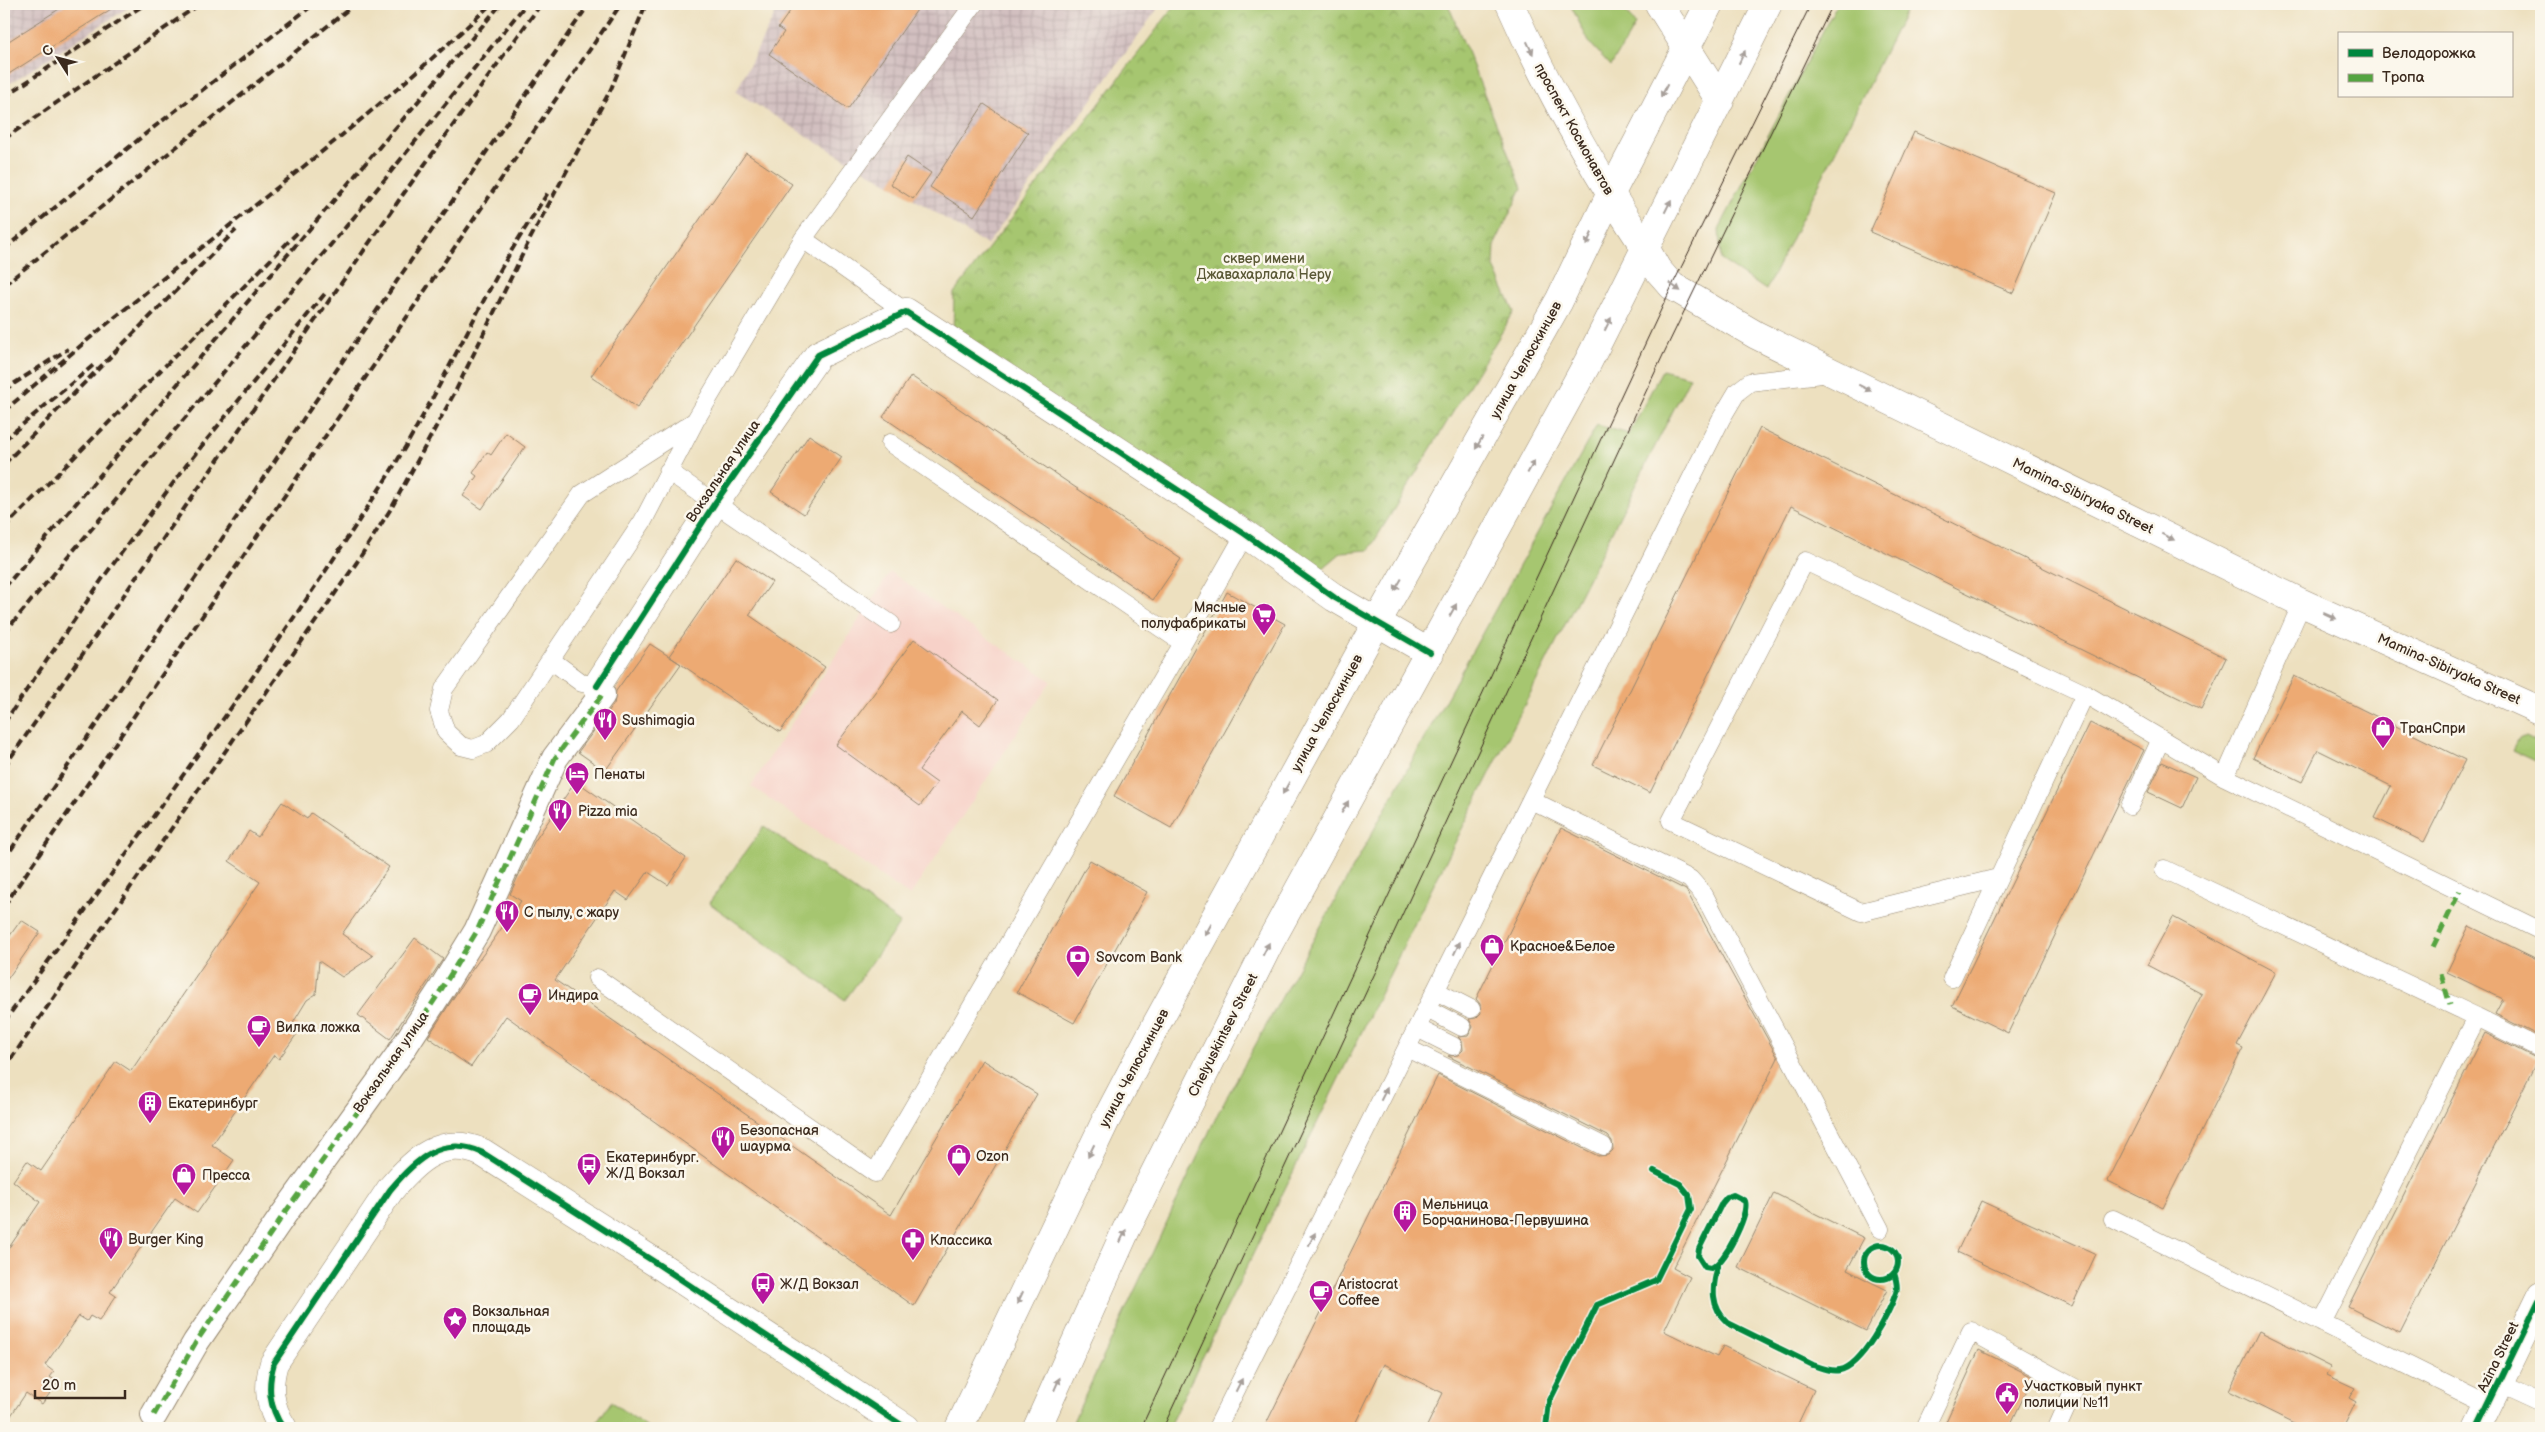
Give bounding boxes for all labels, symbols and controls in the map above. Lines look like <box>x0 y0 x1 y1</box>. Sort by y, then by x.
north arrow <box>32 32 82 82</box>
legend <box>2338 32 2512 98</box>
one-way arrow <box>1526 41 1534 55</box>
text: С <box>38 42 58 60</box>
text: Велодорожка <box>2382 44 2476 63</box>
one-way arrow <box>1738 50 1746 64</box>
street label: проспект Космонавтов <box>1531 60 1618 198</box>
text: Тропа <box>2382 68 2425 87</box>
one-way arrow <box>1660 83 1668 98</box>
one-way arrow <box>1664 198 1672 213</box>
one-way arrow <box>1585 232 1593 246</box>
park label: сквер имени Джавахарлала Неру <box>1197 250 1332 283</box>
one-way arrow <box>1668 282 1682 292</box>
street label: улица Челюскинцев <box>1487 298 1566 422</box>
one-way arrow <box>1604 317 1612 331</box>
one-way arrow <box>1858 384 1872 392</box>
street label: Вокзальная улица <box>682 416 764 526</box>
one-way arrow <box>1474 437 1483 450</box>
street label: Mamina-Sibiryaka Street <box>2010 454 2157 538</box>
one-way arrow <box>1527 460 1535 475</box>
one-way arrow <box>2161 533 2175 541</box>
one-way arrow <box>1394 578 1403 591</box>
place label: Мясные полуфабрикаты <box>1141 599 1246 632</box>
supermarket icon: Мясные полуфабрикаты <box>1251 602 1277 636</box>
one-way arrow <box>1449 603 1457 617</box>
one-way arrow <box>2323 612 2337 620</box>
street label: Mamina-Sibiryaka Street <box>2375 630 2524 709</box>
street label: улица Челюскинцев <box>1288 651 1367 775</box>
restaurant icon: Sushimagia <box>592 707 618 741</box>
place label: Sushimagia <box>622 712 695 729</box>
shop icon: ТранСпри <box>2370 715 2396 749</box>
place label: ТранСпри <box>2400 720 2466 737</box>
hotel icon: Пенаты <box>564 761 590 795</box>
place label: Пенаты <box>594 766 645 783</box>
one-way arrow <box>1282 780 1290 795</box>
restaurant icon: Pizza mia <box>547 798 573 832</box>
one-way arrow <box>1340 800 1349 814</box>
place label: Pizza mia <box>578 803 638 820</box>
restaurant icon: С пылу, с жару <box>494 899 520 933</box>
place label: С пылу, с жару <box>524 904 619 921</box>
one-way arrow <box>1204 923 1212 938</box>
shop icon: Красное&Белое <box>1479 933 1505 967</box>
place label: Красное&Белое <box>1510 938 1615 955</box>
one-way arrow <box>1453 941 1461 956</box>
one-way arrow <box>1262 942 1270 956</box>
bank icon: Sovcom Bank <box>1065 944 1091 978</box>
place label: Sovcom Bank <box>1096 949 1182 966</box>
street label: Chelyuskintsev Street <box>1185 970 1262 1100</box>
cafe icon: Индира <box>517 982 543 1016</box>
place label: Индира <box>548 987 600 1004</box>
street label: улица Челюскинцев <box>1096 1005 1173 1130</box>
street label: Вокзальная улица <box>350 1007 433 1116</box>
cafe icon: Вилка ложка <box>246 1014 272 1048</box>
place label: Вилка ложка <box>276 1019 361 1036</box>
one-way arrow <box>1380 1087 1388 1101</box>
building icon: Екатеринбург <box>137 1090 163 1124</box>
place label: Екатеринбург <box>168 1095 259 1112</box>
place label: Безопасная шаурма <box>740 1122 819 1155</box>
restaurant icon: Безопасная шаурма <box>710 1125 736 1159</box>
shop icon: Ozon <box>946 1143 972 1177</box>
one-way arrow <box>1087 1144 1095 1158</box>
place label: Ozon <box>976 1148 1009 1165</box>
place label: Екатеринбург. Ж/Д Вокзал <box>606 1149 699 1182</box>
bus stop icon: Екатеринбург. Ж/Д Вокзал <box>576 1152 602 1186</box>
shop icon: Пресса <box>171 1162 197 1196</box>
place label: Пресса <box>202 1167 251 1184</box>
place label: Мельница Борчанинова-Первушина <box>1422 1196 1590 1229</box>
building icon: Мельница Борчанинова-Первушина <box>1392 1199 1418 1233</box>
restaurant icon: Burger King <box>98 1226 124 1260</box>
pharmacy icon: Классика <box>900 1227 926 1261</box>
one-way arrow <box>1120 1229 1128 1243</box>
place label: Burger King <box>128 1231 204 1248</box>
place label: Классика <box>930 1232 993 1249</box>
one-way arrow <box>1308 1232 1316 1246</box>
bus stop icon: Ж/Д Вокзал <box>750 1271 776 1305</box>
place label: Ж/Д Вокзал <box>780 1276 859 1293</box>
place label: Aristocrat Coffee <box>1338 1276 1399 1309</box>
cafe icon: Aristocrat Coffee <box>1308 1279 1334 1313</box>
one-way arrow <box>1016 1290 1025 1305</box>
place label: Вокзальная площадь <box>472 1303 550 1336</box>
place icon: Вокзальная площадь <box>442 1306 468 1340</box>
street label: Azina Street <box>2474 1318 2523 1395</box>
scale bar <box>35 1367 125 1399</box>
text: 20 m <box>42 1376 76 1395</box>
one-way arrow <box>1053 1377 1061 1391</box>
one-way arrow <box>1235 1377 1243 1392</box>
place label: Участковый пункт полиции №11 <box>2024 1378 2143 1411</box>
public building icon: Участковый пункт полиции №11 <box>1994 1381 2020 1415</box>

